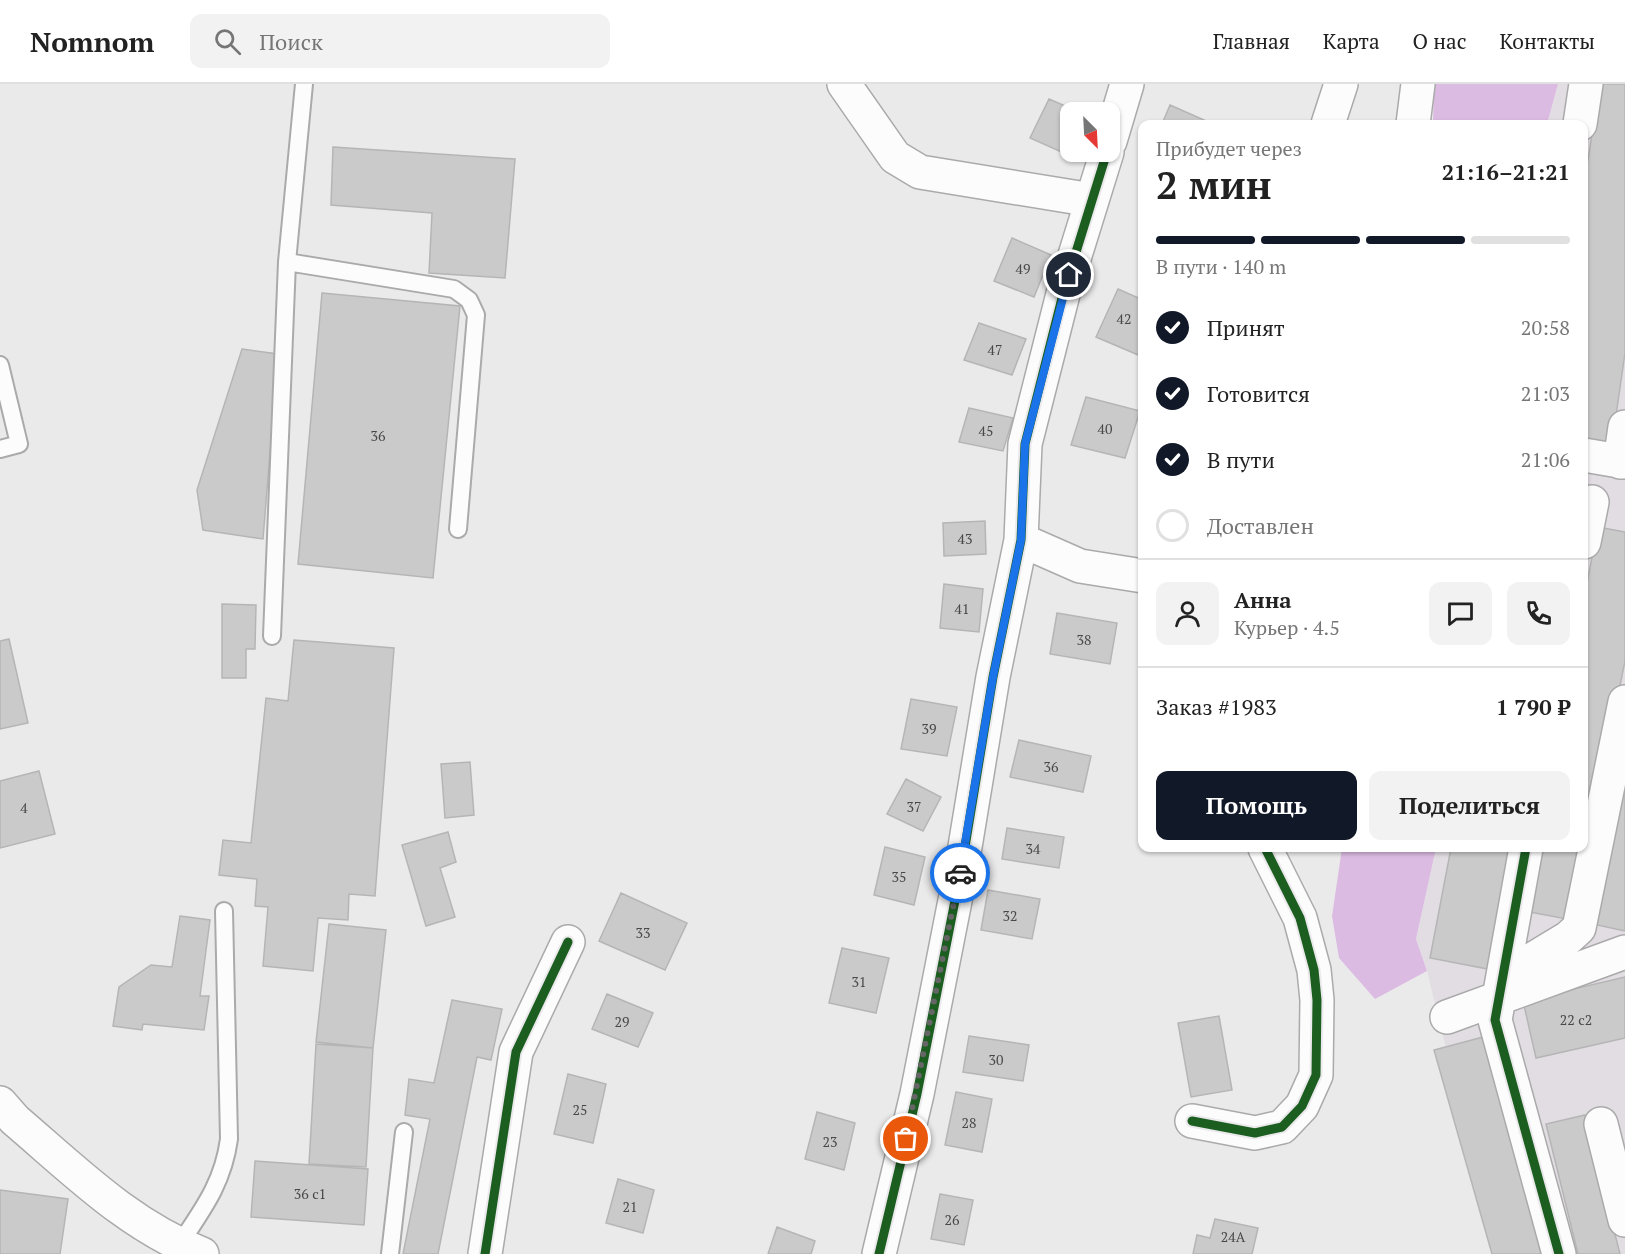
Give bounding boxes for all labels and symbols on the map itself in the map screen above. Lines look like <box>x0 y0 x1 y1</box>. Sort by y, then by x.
north arrow <box>1060 102 1120 162</box>
pin <box>1043 249 1094 300</box>
house number: 49 <box>1016 259 1030 278</box>
house number: 42 <box>1117 309 1131 328</box>
house number: 47 <box>988 340 1002 359</box>
house number: 40 <box>1098 419 1112 438</box>
house number: 45 <box>979 421 993 440</box>
house number: 36 <box>371 426 386 445</box>
house number: 43 <box>958 529 972 548</box>
house number: 41 <box>955 599 969 618</box>
house number: 38 <box>1077 630 1091 649</box>
house number: 39 <box>922 719 936 738</box>
house number: 36 <box>1044 757 1059 776</box>
house number: 37 <box>907 797 921 816</box>
house number: 4 <box>20 798 28 817</box>
house number: 34 <box>1026 839 1041 858</box>
courier <box>930 843 990 903</box>
house number: 35 <box>892 867 906 886</box>
house number: 32 <box>1003 906 1017 925</box>
house number: 33 <box>636 923 650 942</box>
house number: 31 <box>852 972 866 991</box>
house number: 22 с2 <box>1560 1010 1592 1029</box>
house number: 29 <box>615 1012 629 1031</box>
house number: 30 <box>989 1050 1003 1069</box>
house number: 25 <box>573 1100 587 1119</box>
pin <box>880 1113 931 1164</box>
house number: 28 <box>962 1113 976 1132</box>
house number: 23 <box>823 1132 837 1151</box>
house number: 36 с1 <box>294 1184 326 1203</box>
house number: 21 <box>623 1197 637 1216</box>
house number: 26 <box>945 1210 960 1229</box>
house number: 24А <box>1221 1227 1246 1246</box>

